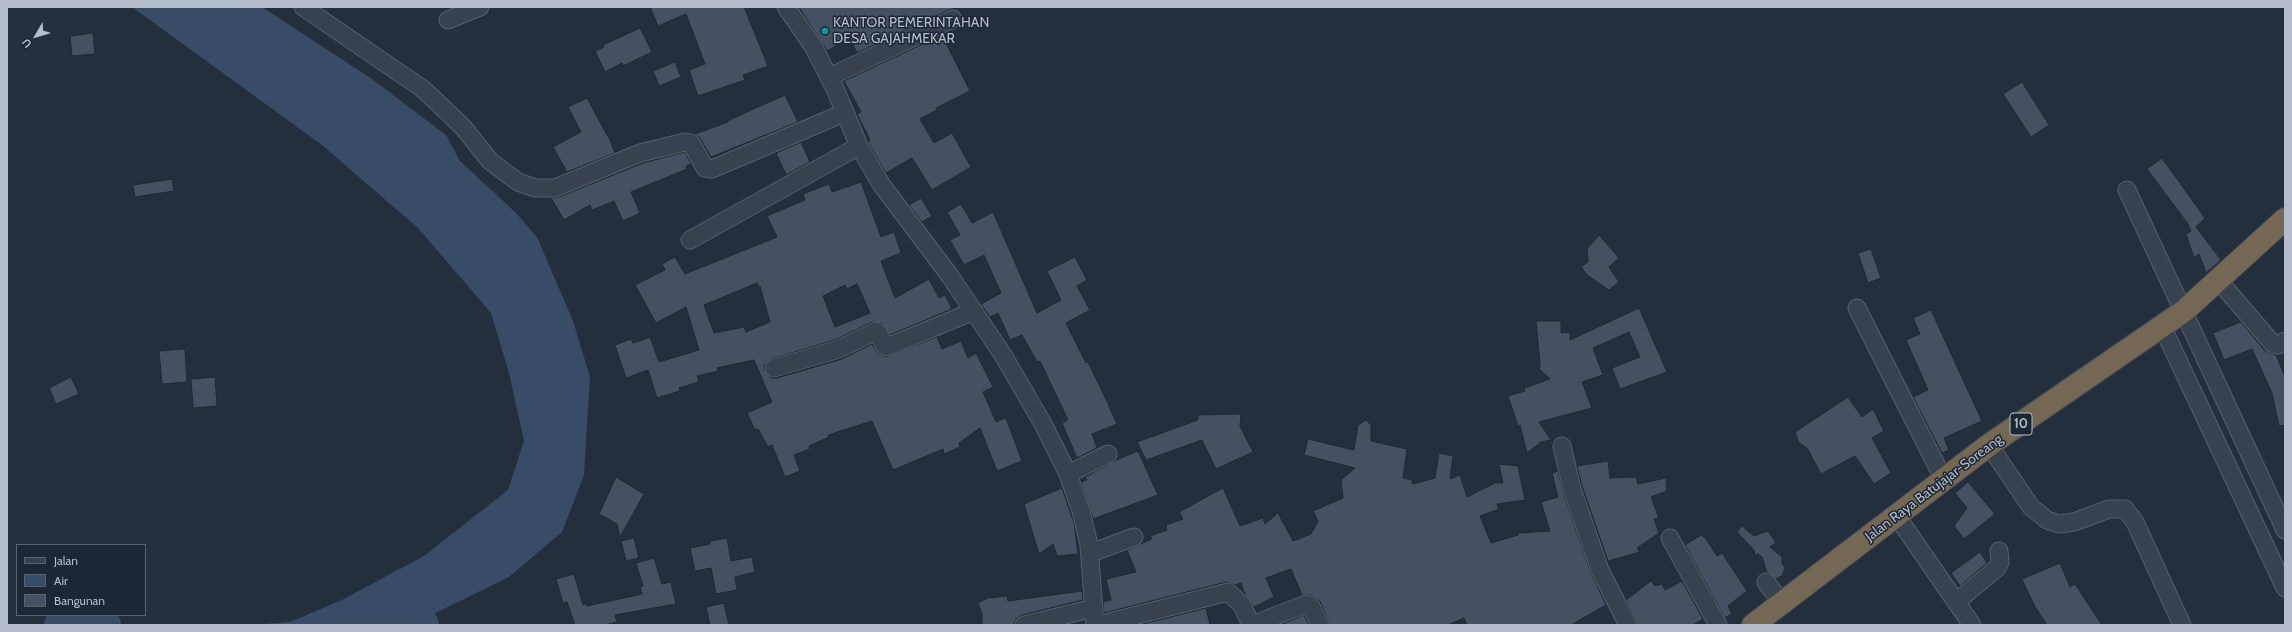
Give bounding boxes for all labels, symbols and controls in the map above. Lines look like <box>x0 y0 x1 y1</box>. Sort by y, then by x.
place label: KANTOR PEMERINTAHAN DESA GAJAHMEKAR <box>833 15 989 48</box>
north arrow <box>16 16 56 56</box>
marker: KANTOR PEMERINTAHAN DESA GAJAHMEKAR <box>820 26 830 36</box>
text: U <box>19 36 34 51</box>
road number: 10 <box>2010 413 2032 435</box>
street label: Jalan Raya Batujajar-Soreang <box>1862 431 2006 545</box>
legend <box>16 544 146 616</box>
text: Jalan <box>54 553 78 568</box>
text: Air <box>54 573 68 588</box>
text: Bangunan <box>54 593 105 608</box>

